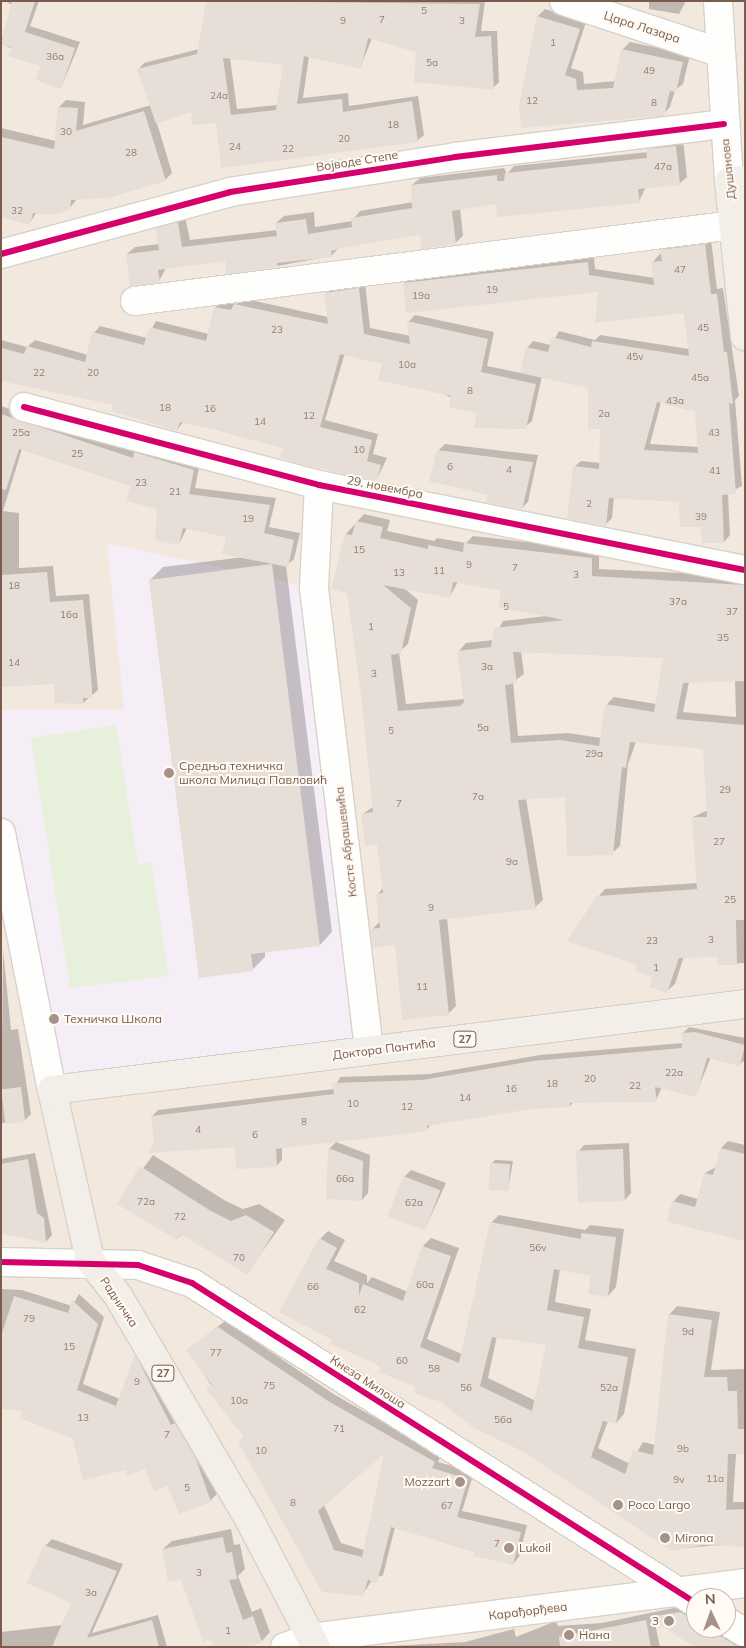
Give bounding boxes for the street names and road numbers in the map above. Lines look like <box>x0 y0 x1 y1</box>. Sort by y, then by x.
street label: Цара Лазара <box>602 8 682 46</box>
street label: Душанова <box>718 138 738 200</box>
street label: Војводе Степе <box>315 147 399 175</box>
street label: 29. новембра <box>346 473 424 501</box>
street label: Косте Абрашевића <box>332 786 360 898</box>
road number: 27 <box>452 1030 478 1048</box>
street label: Доктора Пантића <box>332 1036 436 1062</box>
street label: Радничка <box>97 1274 141 1330</box>
street label: Кнеза Милоша <box>328 1352 408 1412</box>
road number: 27 <box>150 1365 176 1382</box>
street label: Карађорђева <box>488 1599 568 1623</box>

